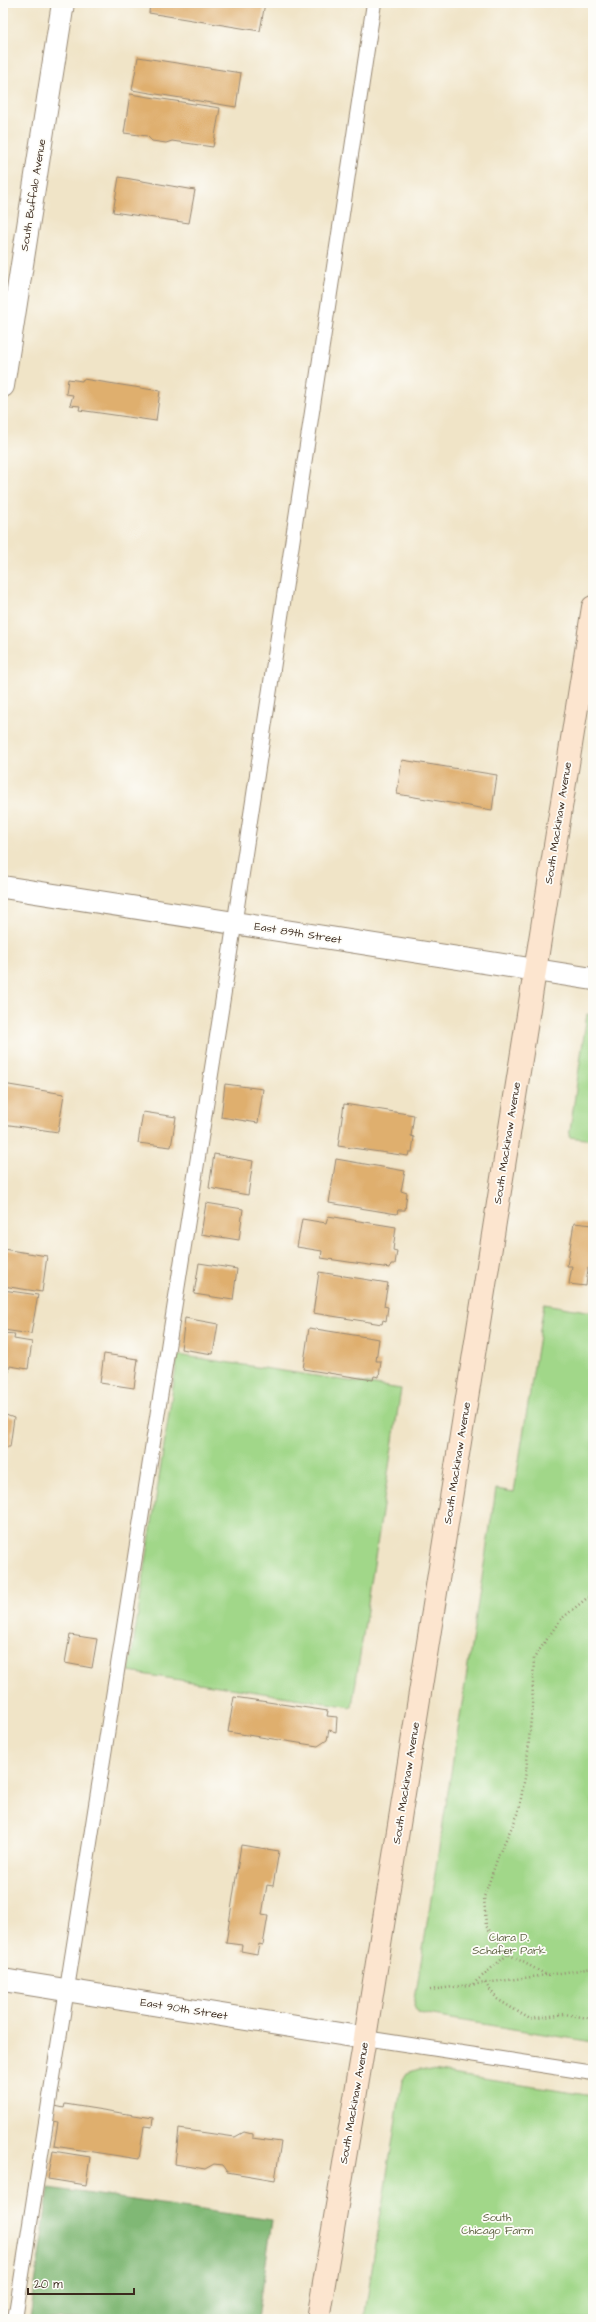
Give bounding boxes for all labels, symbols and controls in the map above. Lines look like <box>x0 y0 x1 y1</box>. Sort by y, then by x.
street label: South Buffalo Avenue <box>17 138 49 252</box>
street label: South Mackinaw Avenue <box>541 761 575 885</box>
street label: East 89th Street <box>253 919 343 947</box>
street label: South Mackinaw Avenue <box>490 1081 524 1205</box>
street label: South Mackinaw Avenue <box>440 1401 474 1525</box>
street label: South Mackinaw Avenue <box>389 1721 423 1845</box>
park label: Clara D. Schafer Park <box>472 1930 546 1958</box>
street label: East 90th Street <box>139 1995 229 2023</box>
street label: South Mackinaw Avenue <box>336 2041 372 2165</box>
park label: South Chicago Farm <box>461 2210 533 2239</box>
scale bar <box>28 2270 134 2296</box>
text: 20 m <box>34 2276 63 2293</box>

